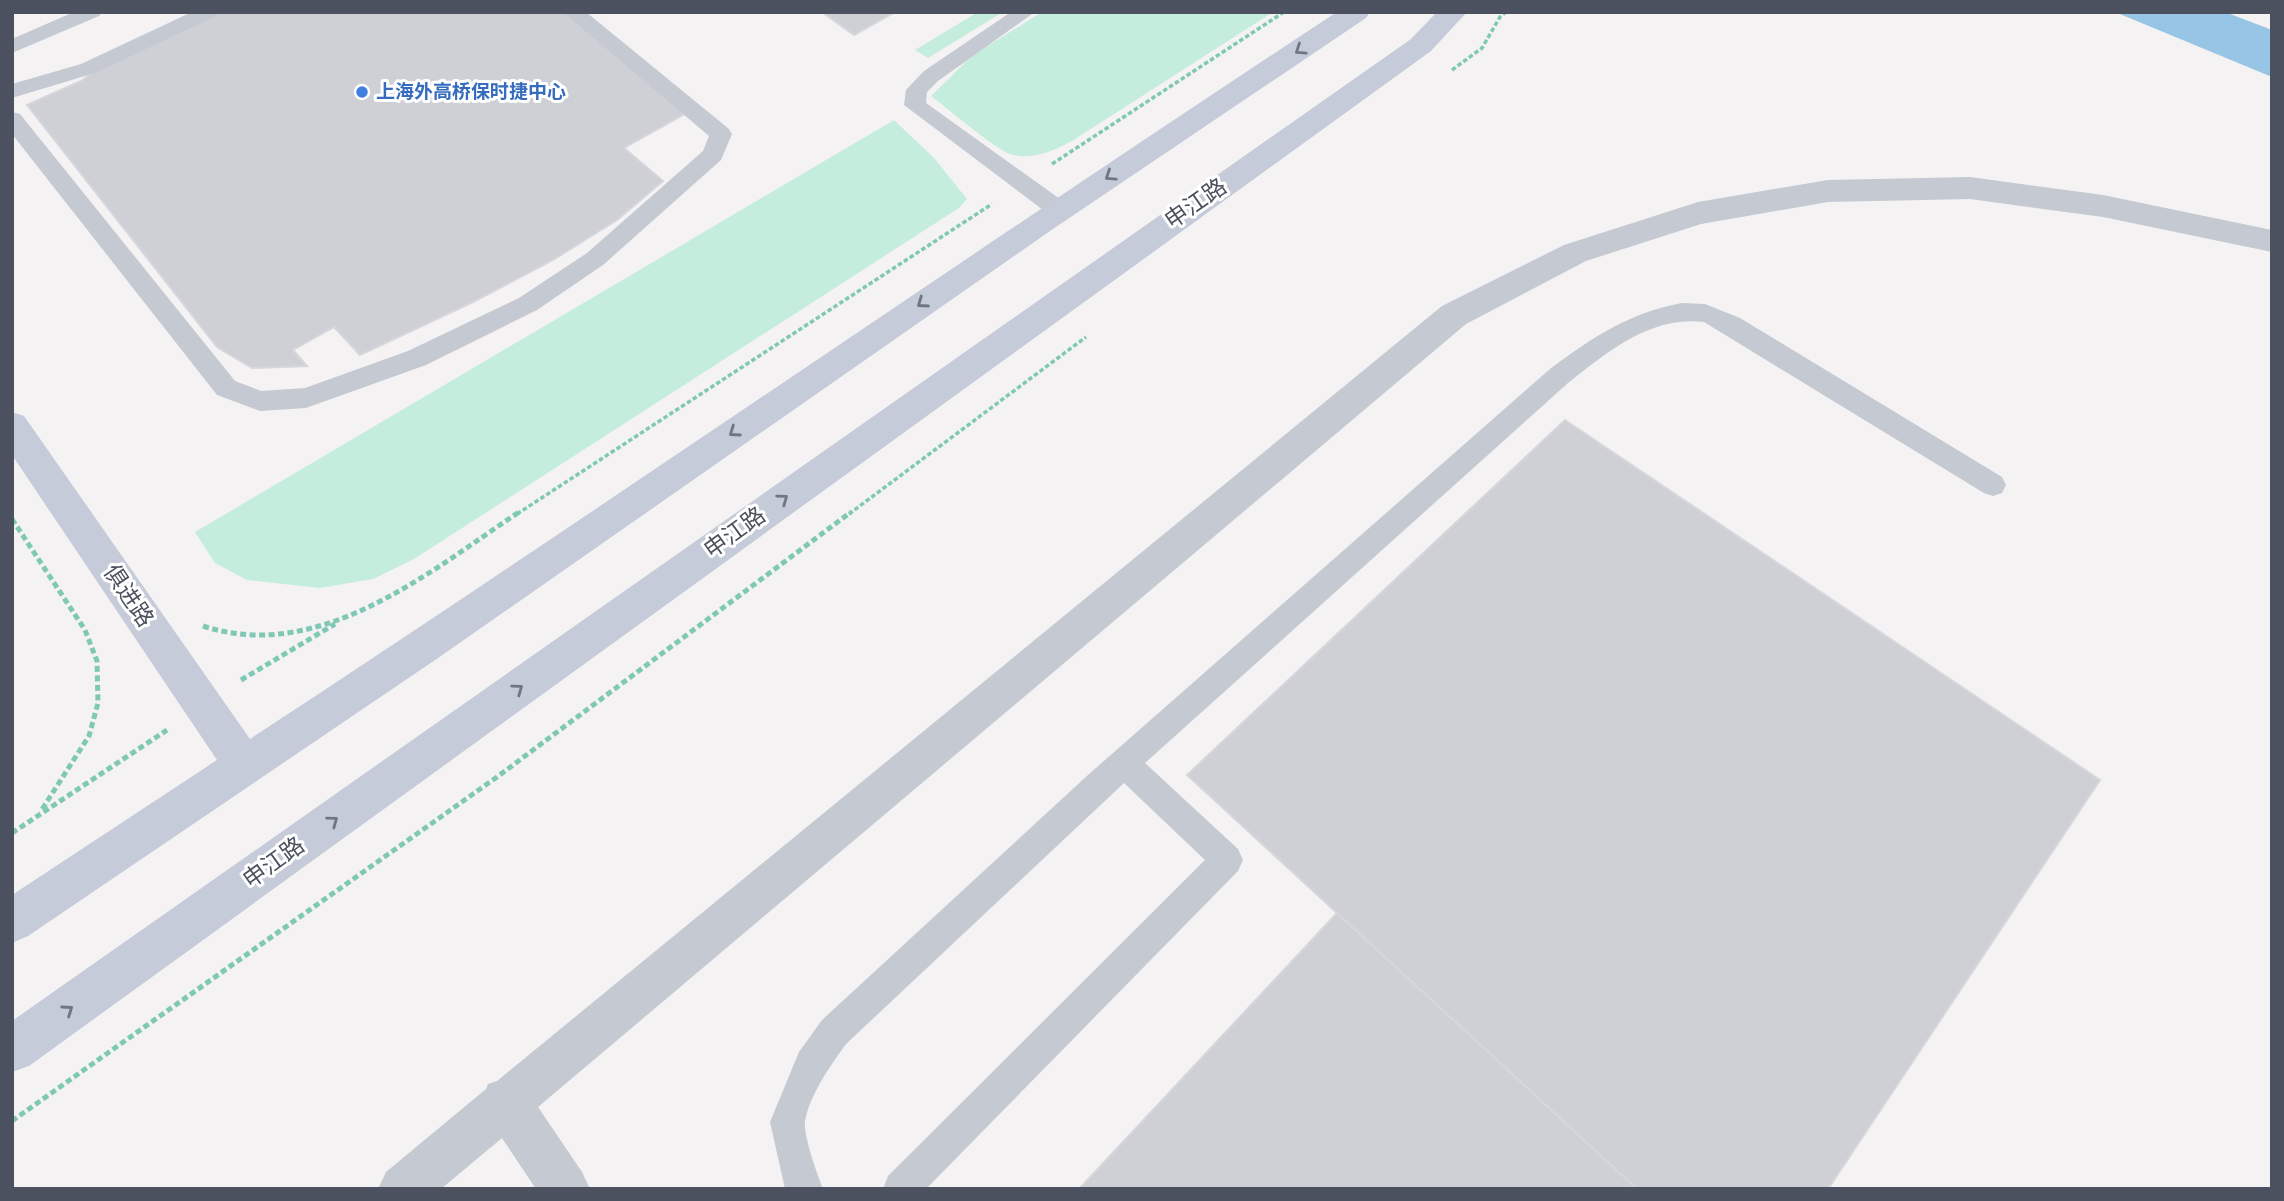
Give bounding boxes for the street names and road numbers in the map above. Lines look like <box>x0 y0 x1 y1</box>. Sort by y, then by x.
street label: 申江路 <box>1160 173 1232 235</box>
street label: 申江路 <box>699 501 771 565</box>
street label: 俱进路 <box>97 560 159 632</box>
street label: 申江路 <box>238 831 310 895</box>

